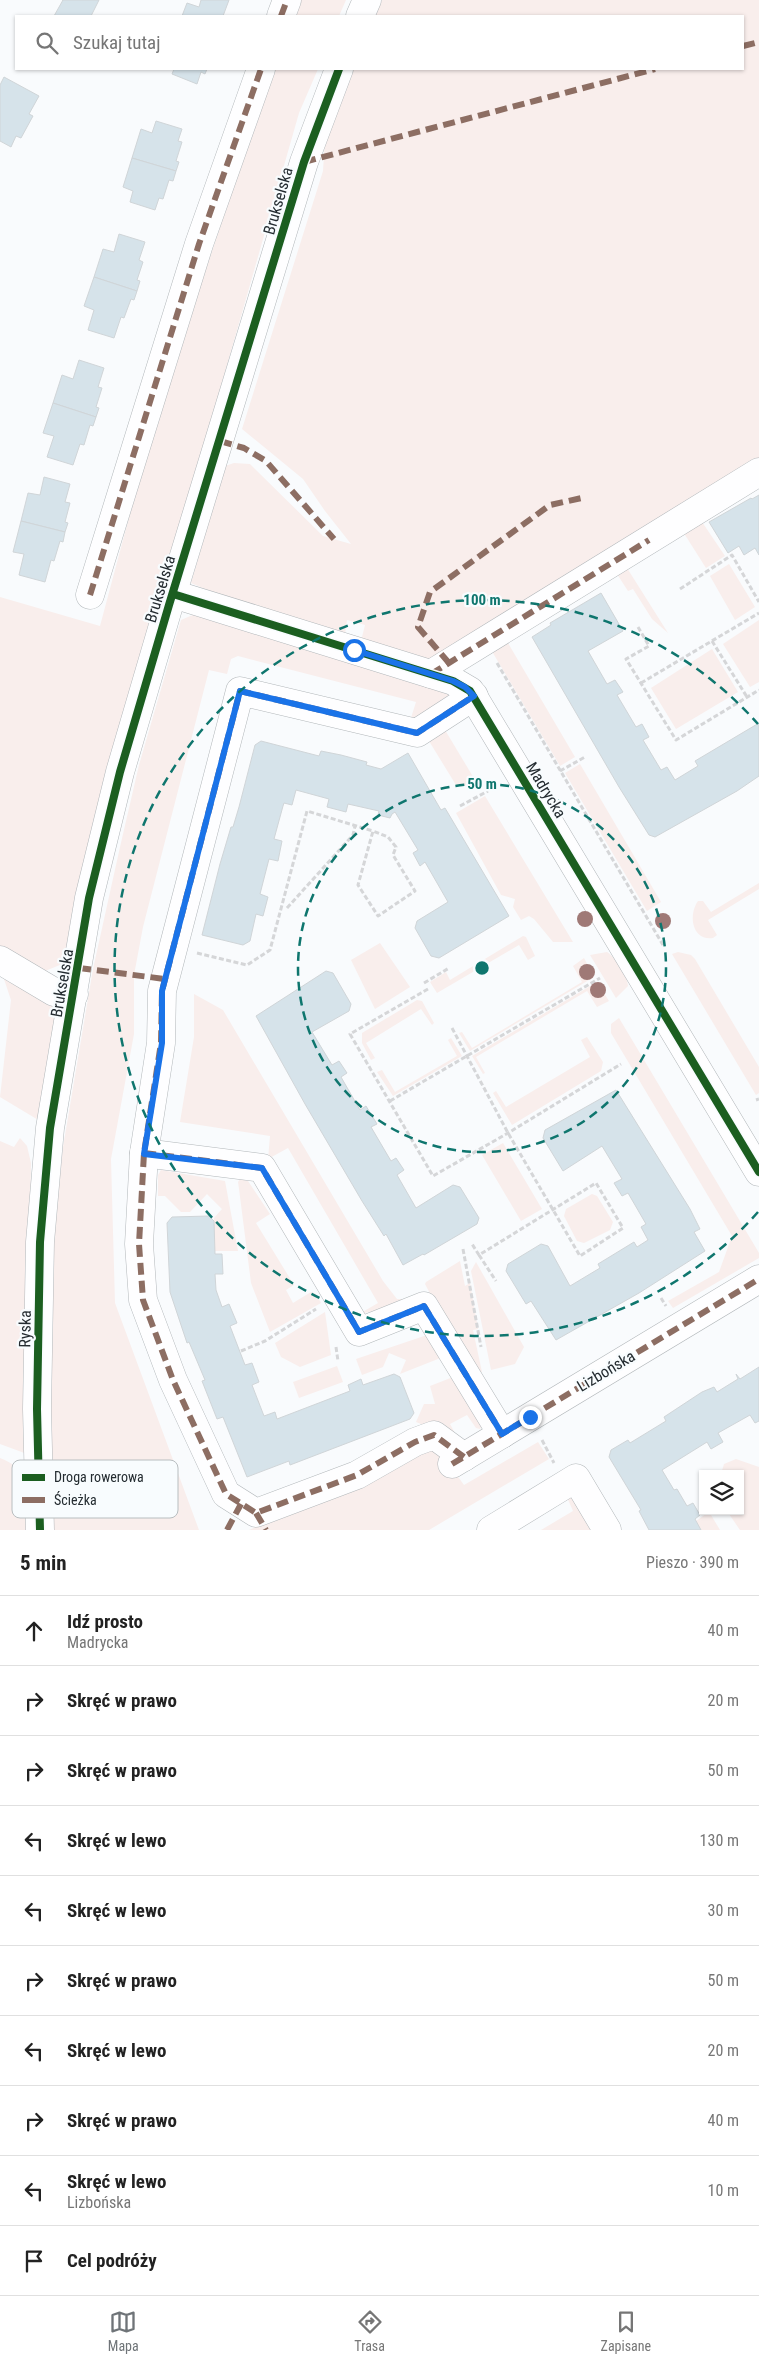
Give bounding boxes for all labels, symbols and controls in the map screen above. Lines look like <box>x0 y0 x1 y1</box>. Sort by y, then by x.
search box <box>15 15 744 70</box>
icon: search <box>33 29 61 57</box>
text: Szukaj tutaj <box>73 31 160 54</box>
street label: Brukselska <box>259 165 297 237</box>
street label: Brukselska <box>141 553 179 625</box>
text: 100 m <box>463 591 501 609</box>
route start <box>343 639 366 662</box>
street label: Madrycka <box>522 759 570 821</box>
text: 50 m <box>467 775 497 793</box>
street label: Brukselska <box>47 947 77 1019</box>
centre of rings <box>473 959 491 977</box>
street label: Ryska <box>15 1310 35 1348</box>
street label: Lizbońska <box>574 1346 638 1396</box>
route end <box>519 1406 542 1429</box>
legend <box>12 1460 178 1518</box>
text: Droga rowerowa <box>54 1469 144 1485</box>
map controls <box>699 1470 744 1515</box>
button: layers <box>699 1470 744 1515</box>
text: Ścieżka <box>54 1491 97 1508</box>
text: 5 min <box>20 1551 67 1575</box>
text: Pieszo · 390 m <box>646 1553 739 1572</box>
text: Idź prosto <box>67 1610 143 1633</box>
icon: ahead <box>20 1617 48 1645</box>
text: 40 m <box>707 1621 739 1640</box>
text: Madrycka <box>67 1633 129 1652</box>
icon: right <box>20 1687 48 1715</box>
text: Skręć w prawo <box>67 1689 177 1712</box>
text: 20 m <box>707 1691 739 1710</box>
icon: right <box>20 1757 48 1785</box>
text: Skręć w prawo <box>67 1759 177 1782</box>
text: 50 m <box>707 1761 739 1780</box>
icon: left <box>20 1827 48 1855</box>
text: Skręć w lewo <box>67 1829 166 1852</box>
text: 130 m <box>700 1831 739 1850</box>
icon: left <box>20 1897 48 1925</box>
text: Skręć w lewo <box>67 1899 166 1922</box>
text: 30 m <box>707 1901 739 1920</box>
icon: right <box>20 1967 48 1995</box>
text: Skręć w prawo <box>67 1969 177 1992</box>
text: 50 m <box>707 1971 739 1990</box>
icon: left <box>20 2037 48 2065</box>
text: Skręć w lewo <box>67 2039 166 2062</box>
text: 20 m <box>707 2041 739 2060</box>
icon: right <box>20 2107 48 2135</box>
text: Skręć w prawo <box>67 2109 177 2132</box>
text: 40 m <box>707 2111 739 2130</box>
text: Skręć w lewo <box>67 2170 166 2193</box>
icon: left <box>20 2177 48 2205</box>
text: 10 m <box>707 2181 739 2200</box>
text: Lizbońska <box>67 2193 131 2212</box>
icon: arrive <box>20 2247 48 2275</box>
text: Cel podróży <box>67 2249 157 2272</box>
tab: Mapa <box>108 2308 139 2354</box>
tab: Trasa <box>354 2308 385 2354</box>
tab: Zapisane <box>601 2308 651 2354</box>

